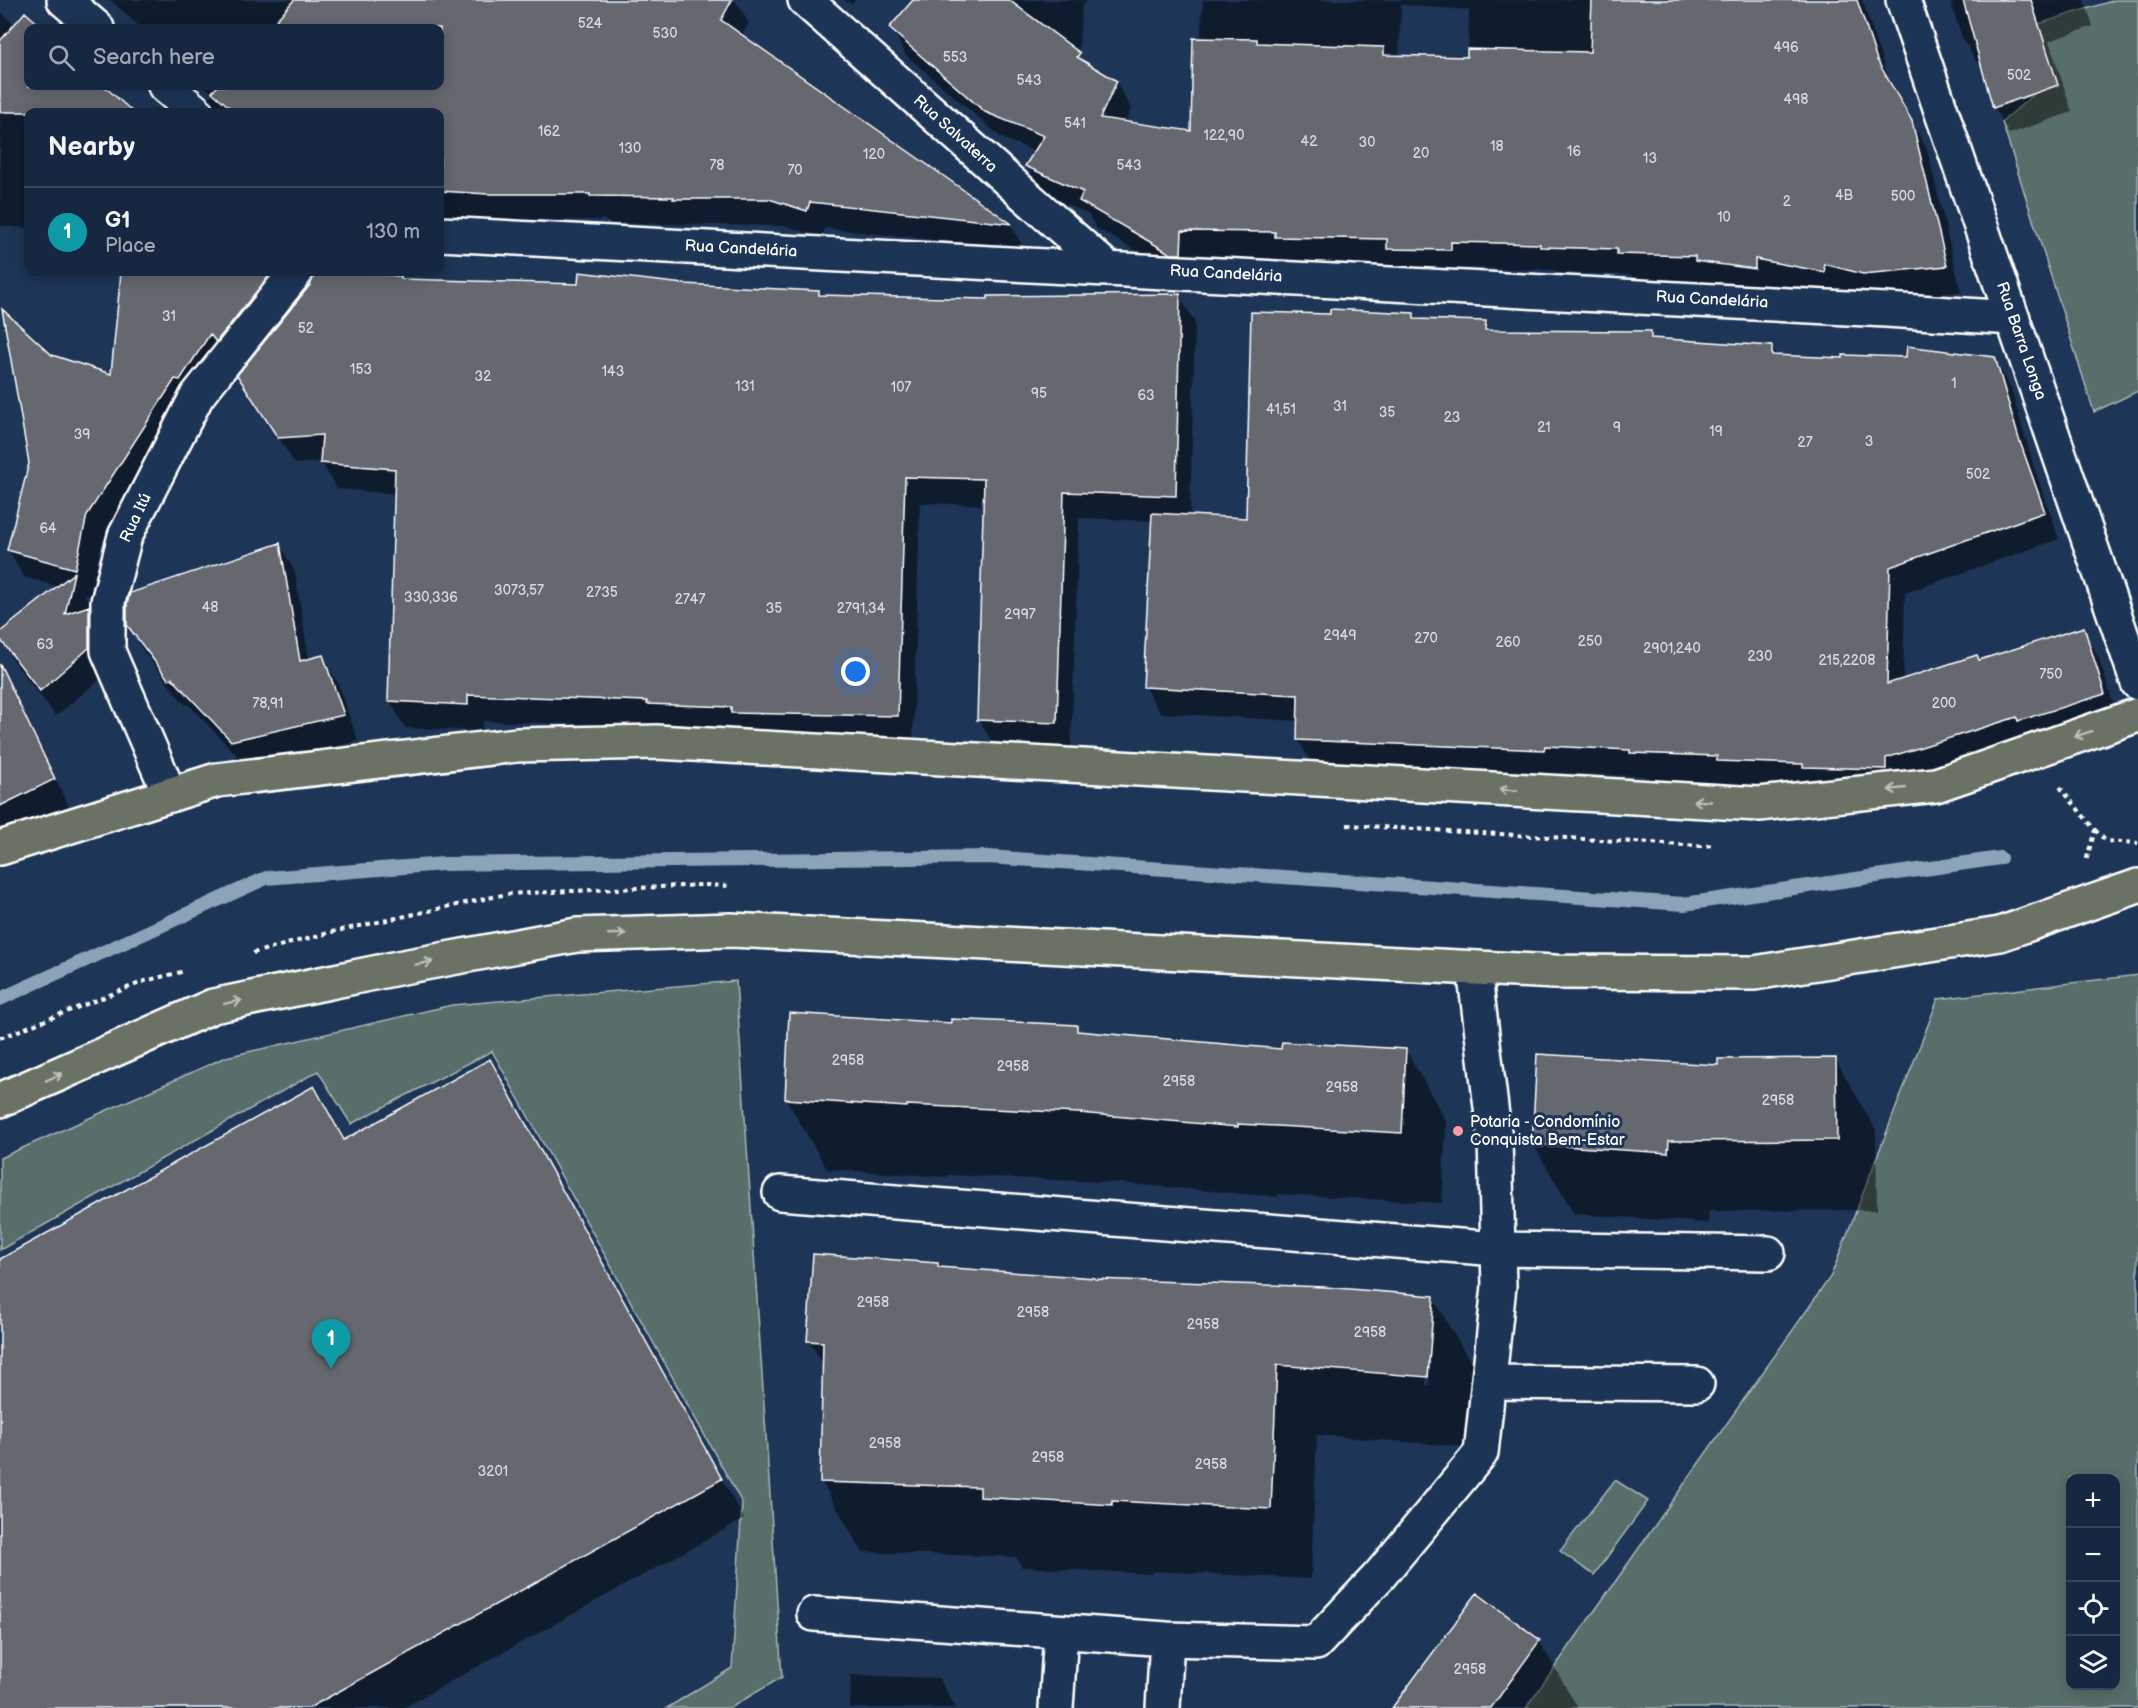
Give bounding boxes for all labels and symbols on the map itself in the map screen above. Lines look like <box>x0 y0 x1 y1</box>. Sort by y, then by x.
house number: 524 <box>578 15 603 32</box>
house number: 530 <box>653 25 677 42</box>
house number: 496 <box>1773 39 1799 56</box>
house number: 553 <box>943 49 967 66</box>
house number: 502 <box>2007 67 2032 84</box>
house number: 543 <box>1016 72 1042 89</box>
street label: Rua Salvaterra <box>909 91 1001 177</box>
house number: 498 <box>1784 91 1808 108</box>
house number: 541 <box>1064 115 1086 132</box>
house number: 162 <box>538 123 561 140</box>
house number: 122,90 <box>1204 127 1244 144</box>
house number: 42 <box>1301 133 1318 150</box>
house number: 30 <box>1359 134 1375 151</box>
house number: 18 <box>1490 138 1504 155</box>
house number: 130 <box>619 140 641 157</box>
house number: 16 <box>1567 143 1581 160</box>
house number: 20 <box>1413 145 1429 162</box>
house number: 120 <box>863 146 885 163</box>
house number: 13 <box>1643 150 1657 167</box>
house number: 78 <box>709 157 725 174</box>
house number: 543 <box>1116 157 1142 174</box>
house number: 70 <box>787 162 803 179</box>
house number: 4B <box>1835 187 1853 204</box>
house number: 500 <box>1891 188 1915 205</box>
house number: 2 <box>1783 193 1792 210</box>
house number: 10 <box>1717 209 1731 226</box>
street label: Rua Candelária <box>684 237 798 261</box>
street label: Rua Candelária <box>1169 262 1283 286</box>
street label: Rua Barra Longa <box>1992 280 2050 402</box>
street label: Rua Candelária <box>1655 288 1769 312</box>
house number: 31 <box>162 308 176 325</box>
house number: 52 <box>298 320 315 337</box>
house number: 153 <box>350 361 372 378</box>
house number: 143 <box>602 363 624 380</box>
house number: 32 <box>475 368 492 385</box>
house number: 1 <box>1951 375 1957 392</box>
house number: 131 <box>735 378 755 395</box>
house number: 107 <box>891 379 911 396</box>
house number: 95 <box>1031 385 1047 402</box>
house number: 63 <box>1137 387 1155 404</box>
house number: 31 <box>1333 398 1347 415</box>
house number: 41,51 <box>1266 401 1296 418</box>
house number: 35 <box>1379 404 1395 421</box>
house number: 23 <box>1444 409 1460 426</box>
house number: 21 <box>1537 419 1551 436</box>
house number: 9 <box>1613 419 1621 436</box>
house number: 19 <box>1709 423 1723 440</box>
house number: 39 <box>74 426 90 443</box>
house number: 3 <box>1865 433 1873 450</box>
house number: 27 <box>1797 434 1813 451</box>
house number: 502 <box>1966 466 1991 483</box>
street label: Rua Itú <box>116 490 156 546</box>
house number: 64 <box>39 520 57 537</box>
house number: 3073,57 <box>494 582 544 599</box>
house number: 2735 <box>586 584 618 601</box>
house number: 330,336 <box>404 589 458 606</box>
house number: 2747 <box>675 591 705 608</box>
house number: 48 <box>202 599 218 616</box>
house number: 35 <box>766 600 782 617</box>
house number: 2791,34 <box>837 600 886 617</box>
house number: 2997 <box>1004 606 1036 623</box>
house number: 2949 <box>1324 627 1356 644</box>
house number: 270 <box>1414 630 1438 647</box>
house number: 250 <box>1578 633 1602 650</box>
house number: 260 <box>1495 634 1521 651</box>
house number: 63 <box>36 636 54 653</box>
house number: 2901,240 <box>1643 640 1701 657</box>
house number: 230 <box>1748 648 1772 665</box>
house number: 215,2208 <box>1819 652 1875 669</box>
your location <box>841 657 870 686</box>
house number: 750 <box>2039 666 2063 683</box>
house number: 78,91 <box>252 695 284 712</box>
house number: 200 <box>1932 695 1956 712</box>
one-way arrow <box>2074 730 2093 741</box>
one-way arrow <box>1498 784 1518 795</box>
one-way arrow <box>1887 784 1907 795</box>
one-way arrow <box>1693 795 1713 806</box>
one-way arrow <box>606 928 626 939</box>
one-way arrow <box>414 957 434 968</box>
one-way arrow <box>223 996 243 1007</box>
house number: 2958 <box>832 1052 864 1069</box>
house number: 2958 <box>997 1058 1029 1075</box>
one-way arrow <box>44 1070 62 1082</box>
house number: 2958 <box>1163 1073 1195 1090</box>
house number: 2958 <box>1326 1079 1358 1096</box>
house number: 2958 <box>1762 1092 1794 1109</box>
place label: Potaria - Condomínio Conquista Bem-Estar <box>1470 1113 1625 1150</box>
marker: Potaria - Condomínio Conquista Bem-Estar <box>1451 1124 1465 1138</box>
house number: 2958 <box>857 1294 889 1311</box>
house number: 2958 <box>1017 1304 1049 1321</box>
house number: 2958 <box>1187 1316 1219 1333</box>
pin: 1 <box>312 1320 350 1369</box>
house number: 2958 <box>1354 1324 1386 1341</box>
house number: 2958 <box>869 1435 901 1452</box>
house number: 2958 <box>1032 1449 1064 1466</box>
house number: 2958 <box>1195 1456 1227 1473</box>
house number: 3201 <box>478 1463 508 1480</box>
house number: 2958 <box>1454 1661 1486 1678</box>

